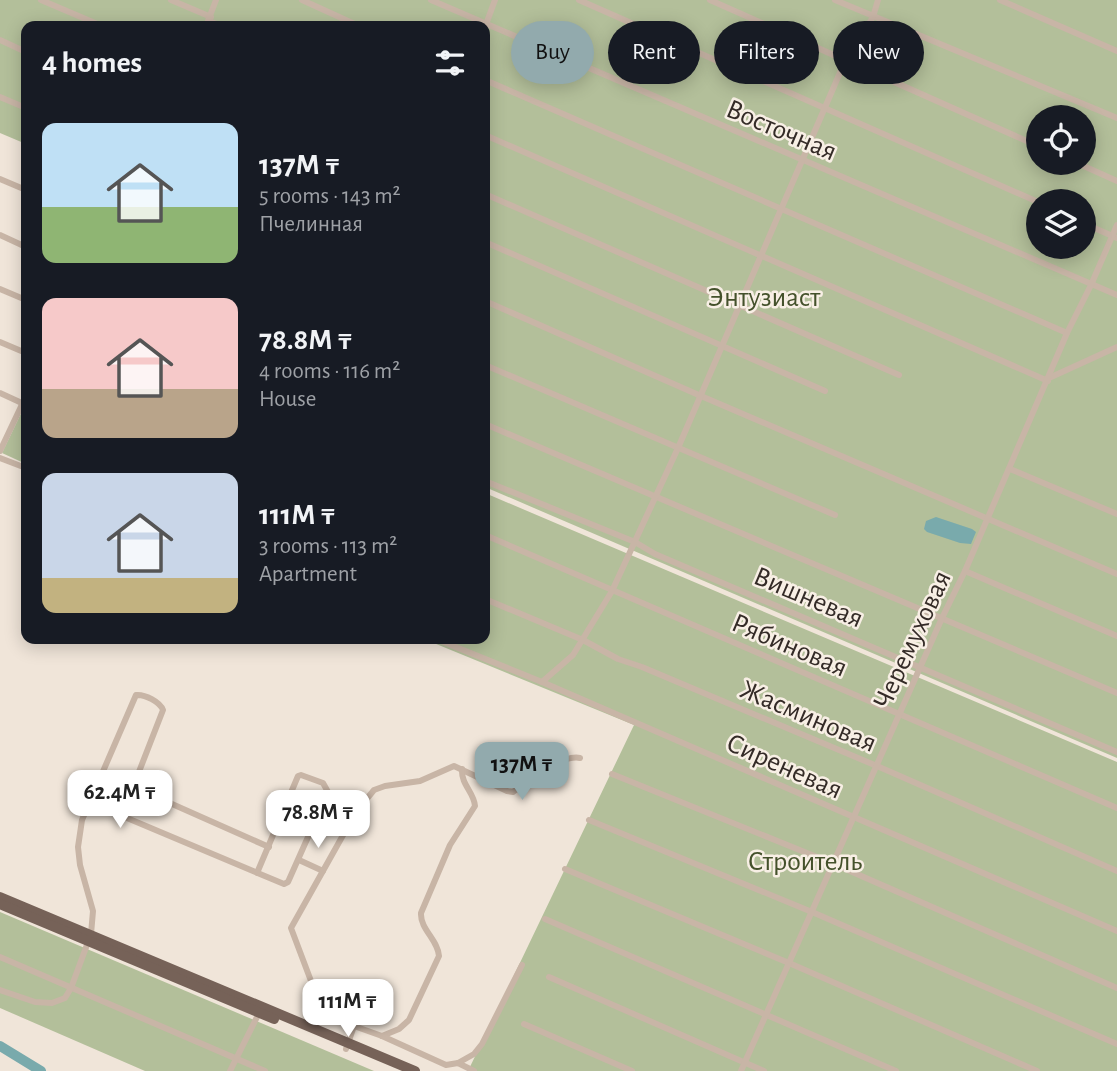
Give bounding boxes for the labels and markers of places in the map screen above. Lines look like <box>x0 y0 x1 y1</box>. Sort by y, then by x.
pin: 137M ₸ <box>465 742 579 802</box>
pin: 62.4M ₸ <box>55 770 185 830</box>
pin: 78.8M ₸ <box>253 790 383 850</box>
pin: 111M ₸ <box>291 979 405 1039</box>

